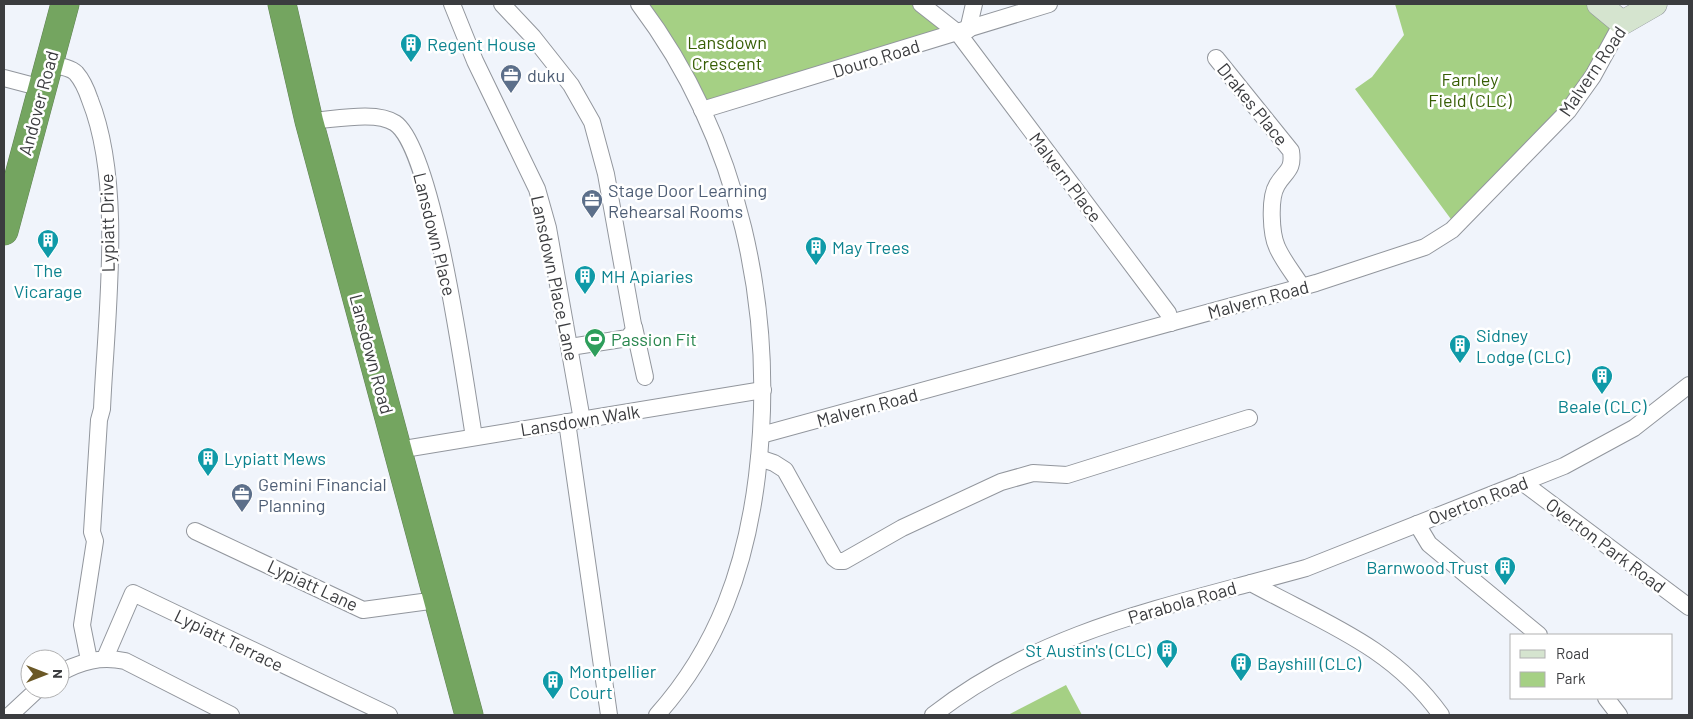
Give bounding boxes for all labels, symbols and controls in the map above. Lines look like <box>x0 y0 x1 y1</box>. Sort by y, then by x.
street label: Malvern Road <box>1554 22 1630 120</box>
park label: Lansdown Crescent <box>687 31 767 74</box>
building icon: Regent House <box>399 32 423 63</box>
place label: Regent House <box>427 33 536 55</box>
street label: Douro Road <box>830 34 922 82</box>
street label: Andover Road <box>13 48 63 158</box>
street label: Drakes Place <box>1213 58 1293 150</box>
office icon: duku <box>499 63 523 94</box>
place label: duku <box>527 64 565 86</box>
park label: Farnley Field (CLC) <box>1428 68 1512 111</box>
street label: Malvern Place <box>1025 128 1107 226</box>
street label: Lansdown Place <box>409 170 461 298</box>
street label: Lypiatt Drive <box>95 173 119 273</box>
place label: Stage Door Learning Rehearsal Rooms <box>608 179 767 222</box>
office icon: Stage Door Learning Rehearsal Rooms <box>580 188 604 219</box>
street label: Lansdown Place Lane <box>527 193 583 363</box>
building icon: The Vicarage <box>36 228 60 259</box>
building icon: May Trees <box>804 235 828 266</box>
place label: May Trees <box>832 236 909 258</box>
place label: The Vicarage <box>14 259 82 302</box>
building icon: MH Apiaries <box>573 264 597 295</box>
place label: MH Apiaries <box>601 265 693 287</box>
street label: Malvern Road <box>1205 275 1311 323</box>
street label: Lansdown Road <box>345 292 399 416</box>
place label: Sidney Lodge (CLC) <box>1476 324 1570 367</box>
sports icon: Passion Fit <box>583 327 607 358</box>
place label: Passion Fit <box>611 328 697 350</box>
building icon: Sidney Lodge (CLC) <box>1448 333 1472 364</box>
building icon: Beale (CLC) <box>1590 364 1614 395</box>
street label: Malvern Road <box>814 383 920 431</box>
place label: Beale (CLC) <box>1558 395 1647 417</box>
street label: Lansdown Walk <box>519 400 641 440</box>
building icon: Lypiatt Mews <box>196 446 220 477</box>
place label: Lypiatt Mews <box>224 447 326 469</box>
street label: Overton Road <box>1425 471 1531 529</box>
place label: Gemini Financial Planning <box>258 473 387 516</box>
office icon: Gemini Financial Planning <box>230 482 254 513</box>
street label: Overton Park Road <box>1542 493 1670 597</box>
street label: Lypiatt Lane <box>264 554 362 616</box>
building icon: Barnwood Trust <box>1493 555 1517 586</box>
place label: Barnwood Trust <box>1366 556 1489 578</box>
street label: Parabola Road <box>1125 576 1239 628</box>
street label: Lypiatt Terrace <box>171 604 287 676</box>
legend <box>1510 634 1673 699</box>
building icon: St Austin's (CLC) <box>1155 638 1179 669</box>
place label: St Austin's (CLC) <box>1025 639 1151 661</box>
text: Road <box>1556 644 1589 662</box>
north arrow <box>20 649 70 699</box>
building icon: Bayshill (CLC) <box>1229 651 1253 682</box>
place label: Bayshill (CLC) <box>1257 652 1362 674</box>
place label: Montpellier Court <box>569 660 657 703</box>
text: N <box>50 669 67 679</box>
building icon: Montpellier Court <box>541 669 565 700</box>
text: Park <box>1556 669 1586 687</box>

